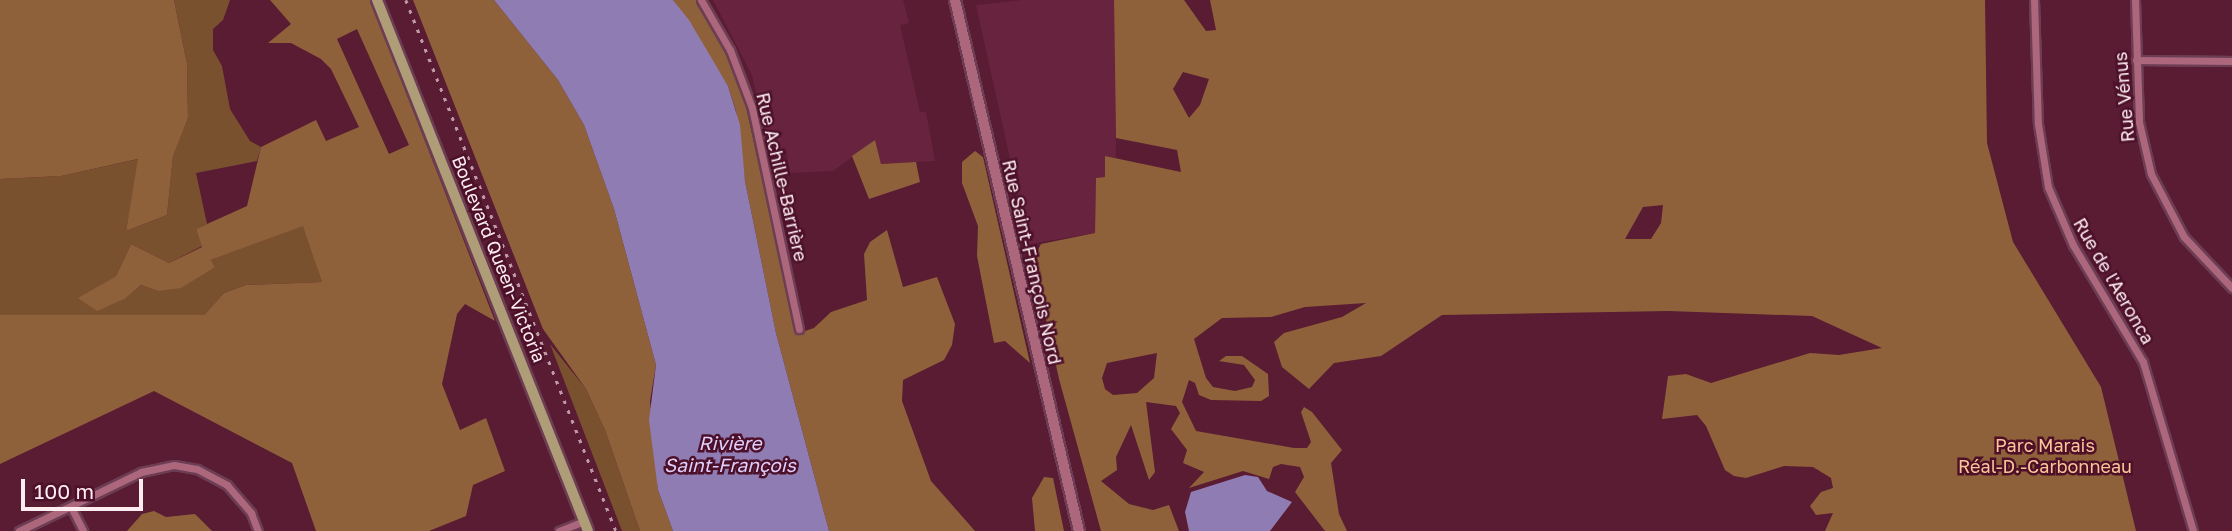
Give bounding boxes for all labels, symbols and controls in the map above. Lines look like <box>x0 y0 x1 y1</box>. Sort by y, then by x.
street label: Rue Vénus <box>2109 51 2139 143</box>
street label: Rue Achille-Barrière <box>752 90 812 264</box>
street label: Boulevard Queen-Victoria <box>448 152 550 366</box>
street label: Rue Saint-François Nord <box>998 158 1066 366</box>
street label: Rue de l'Aeronca <box>2069 214 2159 348</box>
water label: Rivière Saint-François <box>664 432 796 476</box>
park label: Parc Marais Réal-D.-Carbonneau <box>1958 435 2132 478</box>
scale bar <box>24 464 147 508</box>
text: 100 m <box>34 478 94 504</box>

